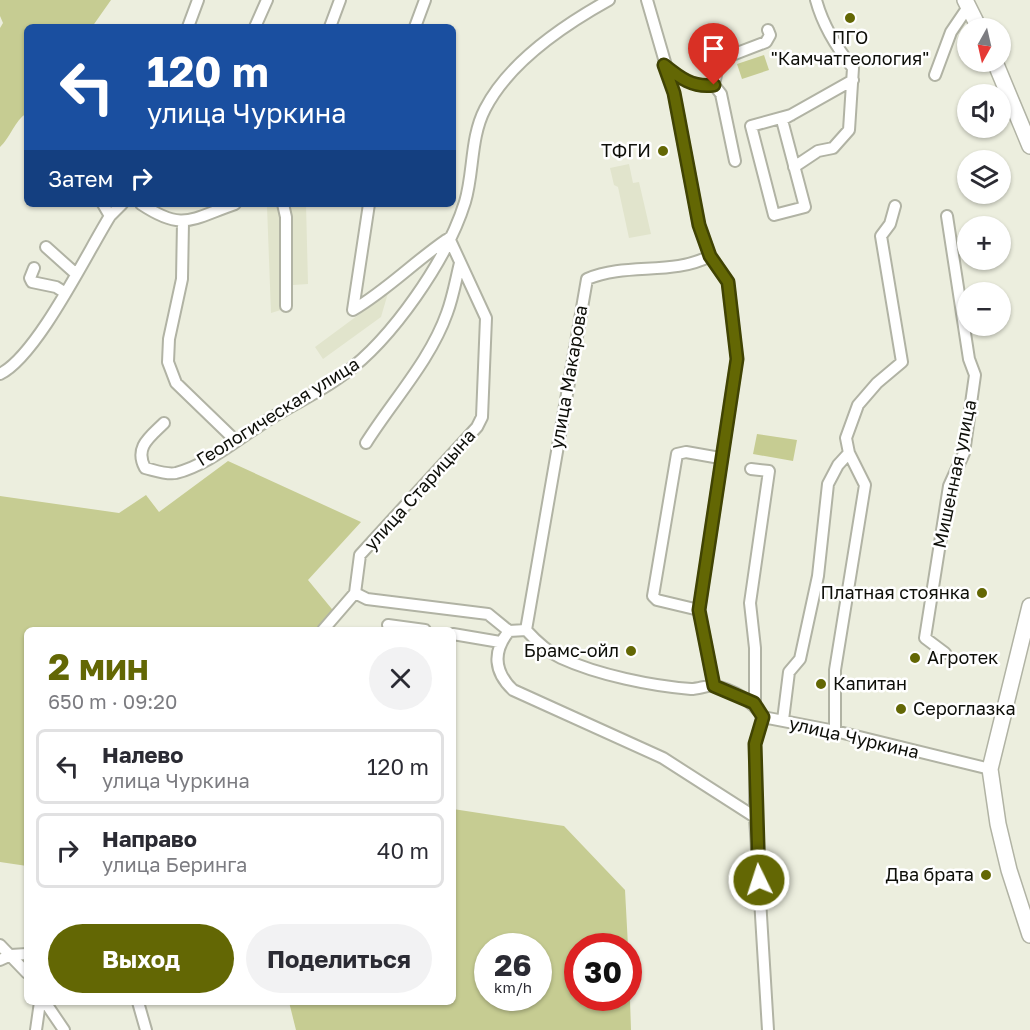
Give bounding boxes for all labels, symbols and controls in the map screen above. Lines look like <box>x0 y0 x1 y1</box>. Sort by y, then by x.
marker: ПГО "Камчатгеология" <box>843 11 857 25</box>
north arrow <box>957 18 1011 72</box>
map controls <box>957 18 1011 336</box>
pin <box>688 23 739 85</box>
place label: ПГО "Камчатгеология" <box>771 26 929 69</box>
icon: arrive <box>697 32 730 65</box>
text: 120 m <box>147 46 269 96</box>
icon: left <box>48 48 126 126</box>
button: sound <box>957 84 1011 138</box>
text: улица Чуркина <box>147 97 346 129</box>
place label: ТФГИ <box>601 139 651 161</box>
marker: ТФГИ <box>656 144 670 158</box>
button: layers <box>957 150 1011 204</box>
icon: right <box>125 162 158 195</box>
text: Затем <box>48 165 113 192</box>
button: + <box>957 216 1011 270</box>
button: − <box>957 282 1011 336</box>
street label: улица Макарова <box>545 303 591 450</box>
street label: Геологическая улица <box>192 352 363 470</box>
street label: Мишенная улица <box>928 398 980 550</box>
street label: улица Старицына <box>359 424 479 555</box>
place label: Платная стоянка <box>820 581 970 603</box>
marker: Платная стоянка <box>975 586 989 600</box>
place label: Брамс-ойл <box>524 639 619 661</box>
marker: Брамс-ойл <box>624 644 638 658</box>
text: 2 мин <box>48 645 149 688</box>
place label: Агротек <box>927 646 998 668</box>
button: close <box>369 647 432 710</box>
marker: Агротек <box>908 651 922 665</box>
place label: Капитан <box>833 672 907 694</box>
marker: Капитан <box>814 677 828 691</box>
text: 650 m · 09:20 <box>48 689 177 713</box>
place label: Сероглазка <box>913 697 1016 719</box>
marker: Сероглазка <box>894 702 908 716</box>
street label: улица Чуркина <box>787 711 921 763</box>
text: Налево <box>102 741 184 768</box>
icon: left <box>51 750 84 783</box>
text: 120 m <box>367 753 429 780</box>
text: улица Чуркина <box>102 768 250 792</box>
text: Направо <box>102 825 197 852</box>
icon: right <box>51 834 84 867</box>
text: 40 m <box>377 837 429 864</box>
position arrow <box>727 848 791 912</box>
text: улица Беринга <box>102 852 247 876</box>
place label: Два брата <box>886 863 974 885</box>
marker: Два брата <box>979 868 993 882</box>
button: Выход <box>48 924 234 993</box>
button: Поделиться <box>246 924 432 993</box>
speed limit sign: 30 <box>564 933 642 1011</box>
text: 26 <box>494 947 532 983</box>
text: km/h <box>494 978 532 996</box>

